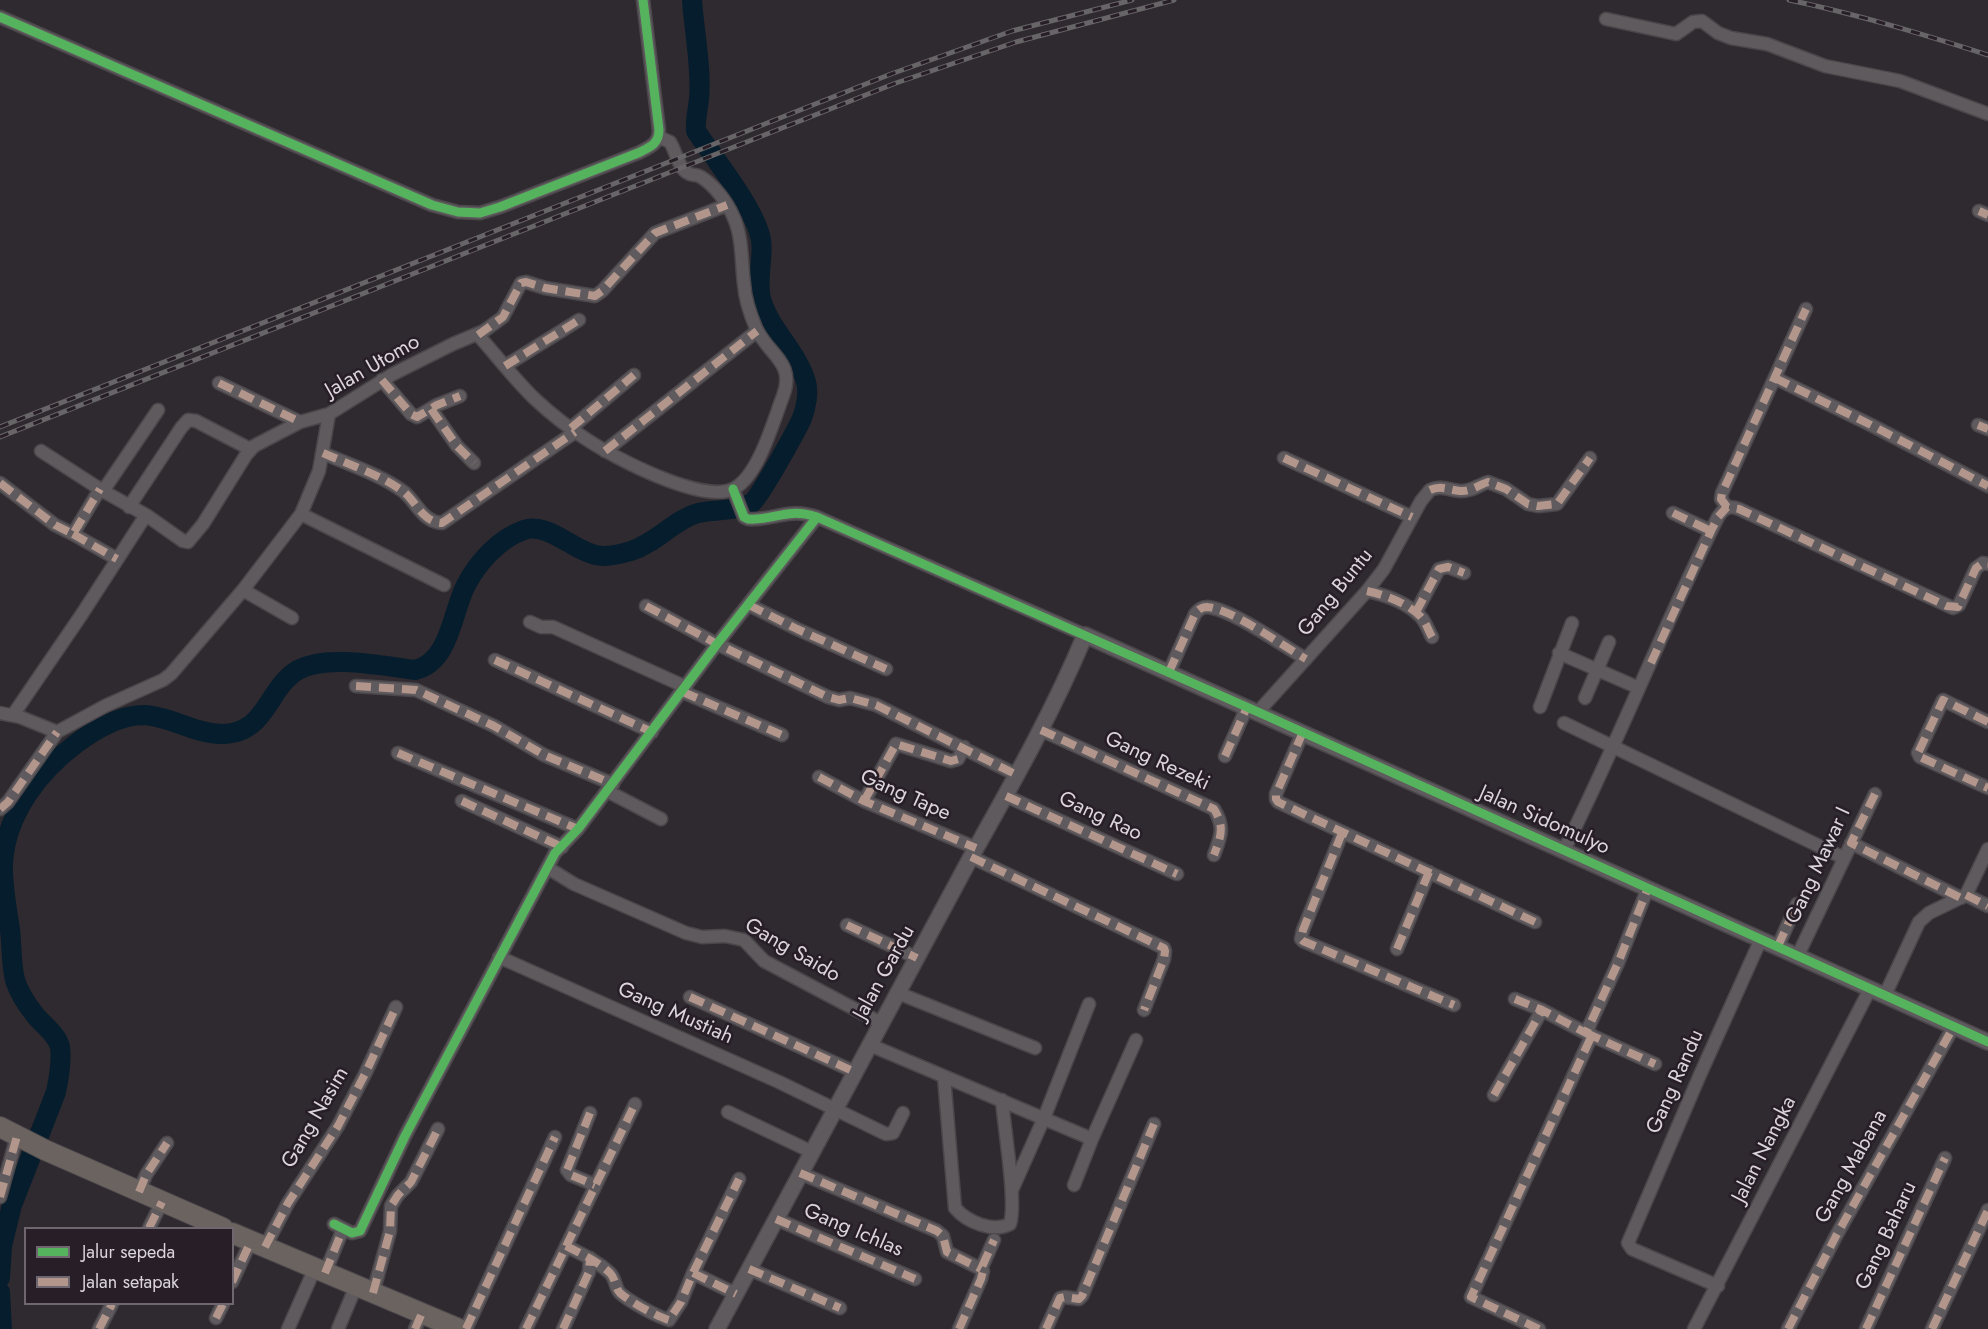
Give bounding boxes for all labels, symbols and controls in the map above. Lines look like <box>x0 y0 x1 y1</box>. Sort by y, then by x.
street label: Jalan Utomo <box>321 330 425 404</box>
street label: Gang Buntu <box>1293 544 1379 642</box>
street label: Gang Rezeki <box>1101 727 1213 797</box>
street label: Gang Tape <box>856 765 954 827</box>
street label: Jalan Sidomulyo <box>1475 781 1613 861</box>
street label: Gang Rao <box>1054 787 1146 847</box>
street label: Gang Mawar I <box>1781 804 1857 928</box>
street label: Gang Saido <box>740 914 844 988</box>
street label: Jalan Gardu <box>849 921 921 1025</box>
street label: Gang Mustiah <box>613 977 737 1051</box>
street label: Gang Randu <box>1642 1026 1710 1138</box>
street label: Gang Nasim <box>277 1063 355 1173</box>
street label: Jalan Nangka <box>1727 1093 1803 1207</box>
street label: Gang Mabana <box>1810 1106 1894 1228</box>
street label: Gang Baharu <box>1851 1178 1923 1294</box>
street label: Gang Ichlas <box>800 1199 906 1263</box>
legend <box>24 1227 234 1305</box>
text: Jalur sepeda <box>82 1239 175 1265</box>
text: Jalan setapak <box>82 1269 179 1295</box>

